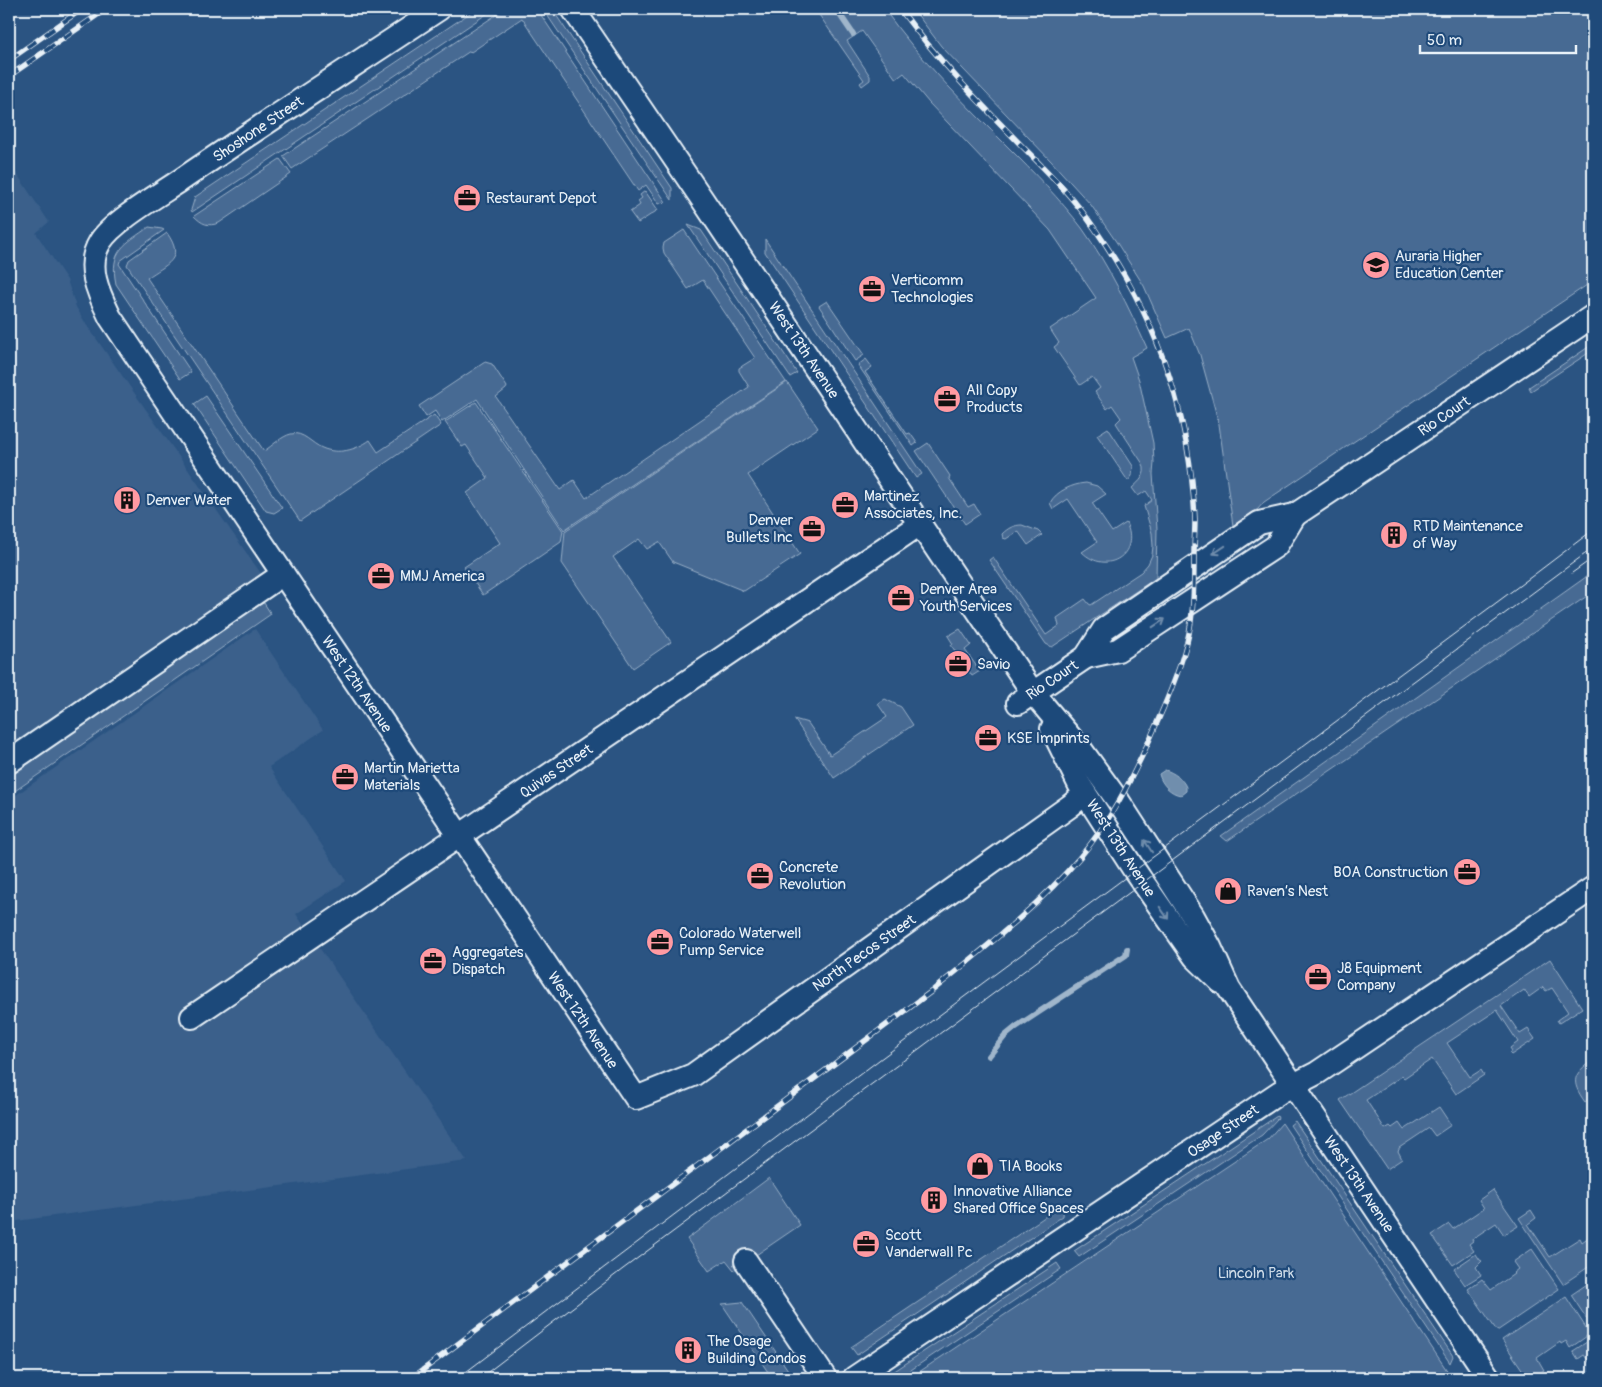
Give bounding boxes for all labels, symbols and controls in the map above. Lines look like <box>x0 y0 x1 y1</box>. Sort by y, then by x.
scale bar <box>1420 22 1576 54</box>
text: 50 m <box>1427 31 1462 50</box>
street label: Shoshone Street <box>209 92 308 167</box>
office icon: Restaurant Depot <box>452 183 482 213</box>
place label: Restaurant Depot <box>486 189 598 208</box>
place label: Auraria Higher Education Center <box>1395 247 1504 283</box>
school or university icon: Auraria Higher Education Center <box>1361 250 1391 280</box>
place label: Verticomm Technologies <box>891 271 974 307</box>
office icon: Verticomm Technologies <box>857 274 887 304</box>
street label: West 13th Avenue <box>764 298 843 403</box>
place label: All Copy Products <box>966 381 1023 417</box>
office icon: All Copy Products <box>932 384 962 414</box>
street label: Rio Court <box>1415 392 1475 441</box>
building icon: Denver Water <box>112 485 142 515</box>
place label: Martinez Associates, Inc. <box>864 487 962 523</box>
office icon: Martinez Associates, Inc. <box>830 490 860 520</box>
place label: Denver Water <box>146 491 233 510</box>
place label: Denver Bullets Inc <box>726 511 794 547</box>
office icon: Denver Bullets Inc <box>797 514 827 544</box>
place label: RTD Maintenance of Way <box>1413 517 1524 553</box>
building icon: RTD Maintenance of Way <box>1379 520 1409 550</box>
one-way arrow <box>1212 545 1226 555</box>
office icon: MMJ America <box>366 561 396 591</box>
place label: MMJ America <box>400 567 485 586</box>
place label: Denver Area Youth Services <box>919 580 1012 616</box>
office icon: Denver Area Youth Services <box>886 583 916 613</box>
one-way arrow <box>1152 618 1166 628</box>
street label: West 12th Avenue <box>317 632 396 737</box>
office icon: Savio <box>943 649 973 679</box>
place label: Savio <box>977 655 1010 674</box>
street label: Rio Court <box>1023 656 1083 705</box>
office icon: KSE Imprints <box>973 723 1003 753</box>
place label: KSE Imprints <box>1007 729 1090 748</box>
street label: Quivas Street <box>516 739 597 803</box>
place label: Martin Marietta Materials <box>364 759 460 795</box>
office icon: Martin Marietta Materials <box>330 762 360 792</box>
street label: West 13th Avenue <box>1082 796 1160 901</box>
one-way arrow <box>1142 839 1153 853</box>
office icon: BOA Construction <box>1452 857 1482 887</box>
place label: Concrete Revolution <box>779 858 846 894</box>
office icon: Concrete Revolution <box>745 861 775 891</box>
place label: BOA Construction <box>1333 863 1448 882</box>
shop icon: Raven’s Nest <box>1213 876 1243 906</box>
place label: Raven’s Nest <box>1247 882 1329 901</box>
one-way arrow <box>1159 906 1169 920</box>
street label: North Pecos Street <box>809 910 920 996</box>
place label: Colorado Waterwell Pump Service <box>679 924 801 960</box>
office icon: Colorado Waterwell Pump Service <box>645 927 675 957</box>
place label: Aggregates Dispatch <box>452 943 524 979</box>
office icon: Aggregates Dispatch <box>418 946 448 976</box>
place label: J8 Equipment Company <box>1337 959 1423 995</box>
office icon: J8 Equipment Company <box>1303 962 1333 992</box>
street label: West 12th Avenue <box>543 968 622 1073</box>
street label: Osage Street <box>1184 1100 1263 1162</box>
street label: West 13th Avenue <box>1319 1132 1398 1237</box>
shop icon: TIA Books <box>965 1151 995 1181</box>
place label: TIA Books <box>999 1157 1062 1176</box>
place label: Innovative Alliance Shared Office Spaces <box>953 1182 1084 1218</box>
building icon: Innovative Alliance Shared Office Spaces <box>919 1185 949 1215</box>
place label: Scott Vanderwall Pc <box>885 1226 973 1262</box>
office icon: Scott Vanderwall Pc <box>851 1229 881 1259</box>
park label: Lincoln Park <box>1218 1264 1295 1283</box>
place label: The Osage Building Condos <box>707 1332 806 1368</box>
building icon: The Osage Building Condos <box>673 1335 703 1365</box>

